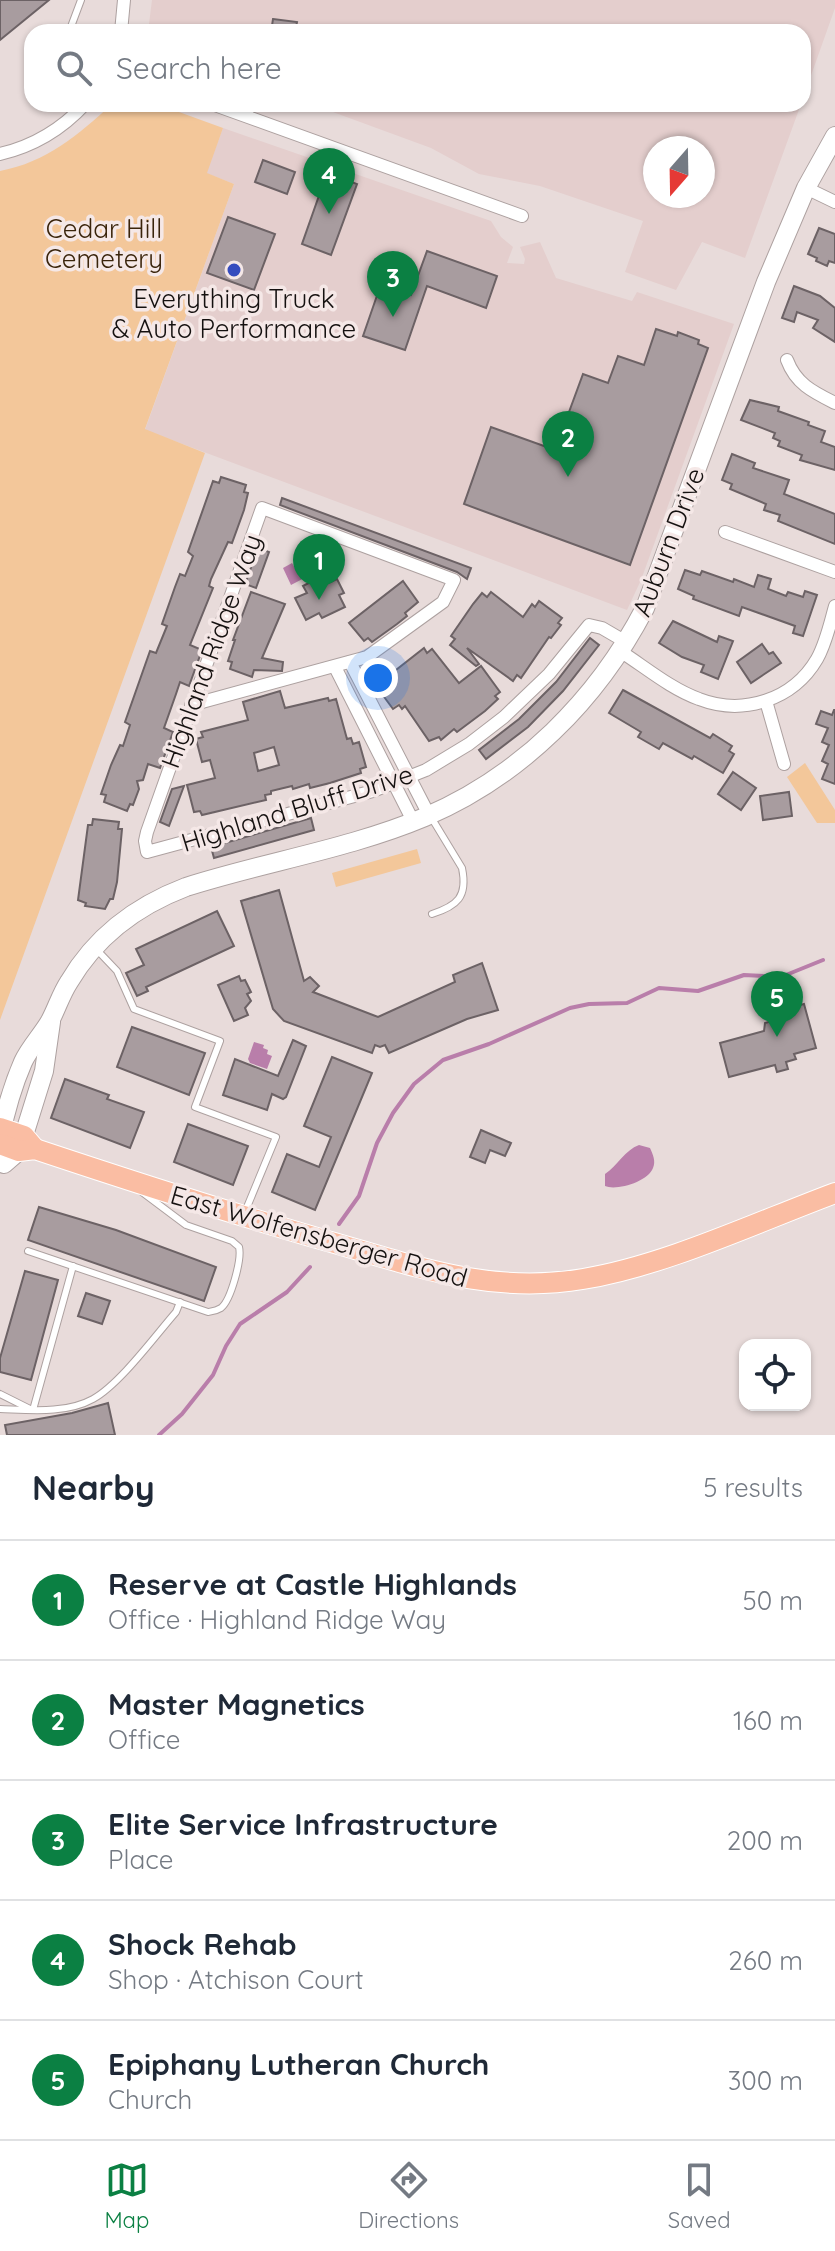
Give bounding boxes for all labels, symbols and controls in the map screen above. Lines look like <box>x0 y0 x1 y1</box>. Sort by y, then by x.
search box <box>24 24 811 112</box>
icon: search <box>52 46 96 90</box>
text: Search here <box>116 49 282 87</box>
north arrow <box>643 136 715 208</box>
pin: 4 <box>303 148 355 214</box>
park label: Cedar Hill Cemetery <box>45 212 163 275</box>
pin: 3 <box>367 251 419 317</box>
marker: Everything Truck & Auto Performance <box>225 261 243 279</box>
place label: Everything Truck & Auto Performance <box>112 282 356 345</box>
pin: 2 <box>542 411 594 477</box>
street label: Auburn Drive <box>625 463 711 621</box>
street label: Highland Ridge Way <box>153 530 269 772</box>
pin: 1 <box>293 534 345 600</box>
your location <box>358 658 398 698</box>
street label: Highland Bluff Drive <box>177 757 417 859</box>
pin: 5 <box>751 971 803 1037</box>
street label: East Wolfensberger Road <box>167 1178 471 1294</box>
map controls <box>739 1339 811 1411</box>
button: locate <box>739 1339 811 1411</box>
text: Nearby <box>32 1466 155 1509</box>
text: 5 results <box>703 1471 803 1504</box>
text: Reserve at Castle Highlands <box>108 1565 517 1603</box>
text: 1 <box>53 1584 63 1617</box>
text: 50 m <box>743 1584 803 1617</box>
text: Office · Highland Ridge Way <box>108 1603 446 1636</box>
text: Master Magnetics <box>108 1685 365 1723</box>
text: 2 <box>51 1704 65 1737</box>
text: 160 m <box>733 1704 803 1737</box>
text: Office <box>108 1723 180 1756</box>
text: Elite Service Infrastructure <box>108 1805 498 1843</box>
text: 3 <box>51 1824 65 1857</box>
text: 200 m <box>727 1824 803 1857</box>
text: Place <box>108 1843 173 1876</box>
text: Shock Rehab <box>108 1925 297 1963</box>
text: 4 <box>50 1944 66 1977</box>
text: 260 m <box>728 1944 803 1977</box>
text: Shop · Atchison Court <box>108 1963 364 1996</box>
text: Epiphany Lutheran Church <box>108 2045 489 2083</box>
text: 5 <box>51 2064 65 2097</box>
text: 300 m <box>728 2064 803 2097</box>
text: Church <box>108 2083 192 2116</box>
tab: Map <box>104 2158 149 2234</box>
tab: Directions <box>358 2158 459 2234</box>
tab: Saved <box>668 2158 731 2234</box>

